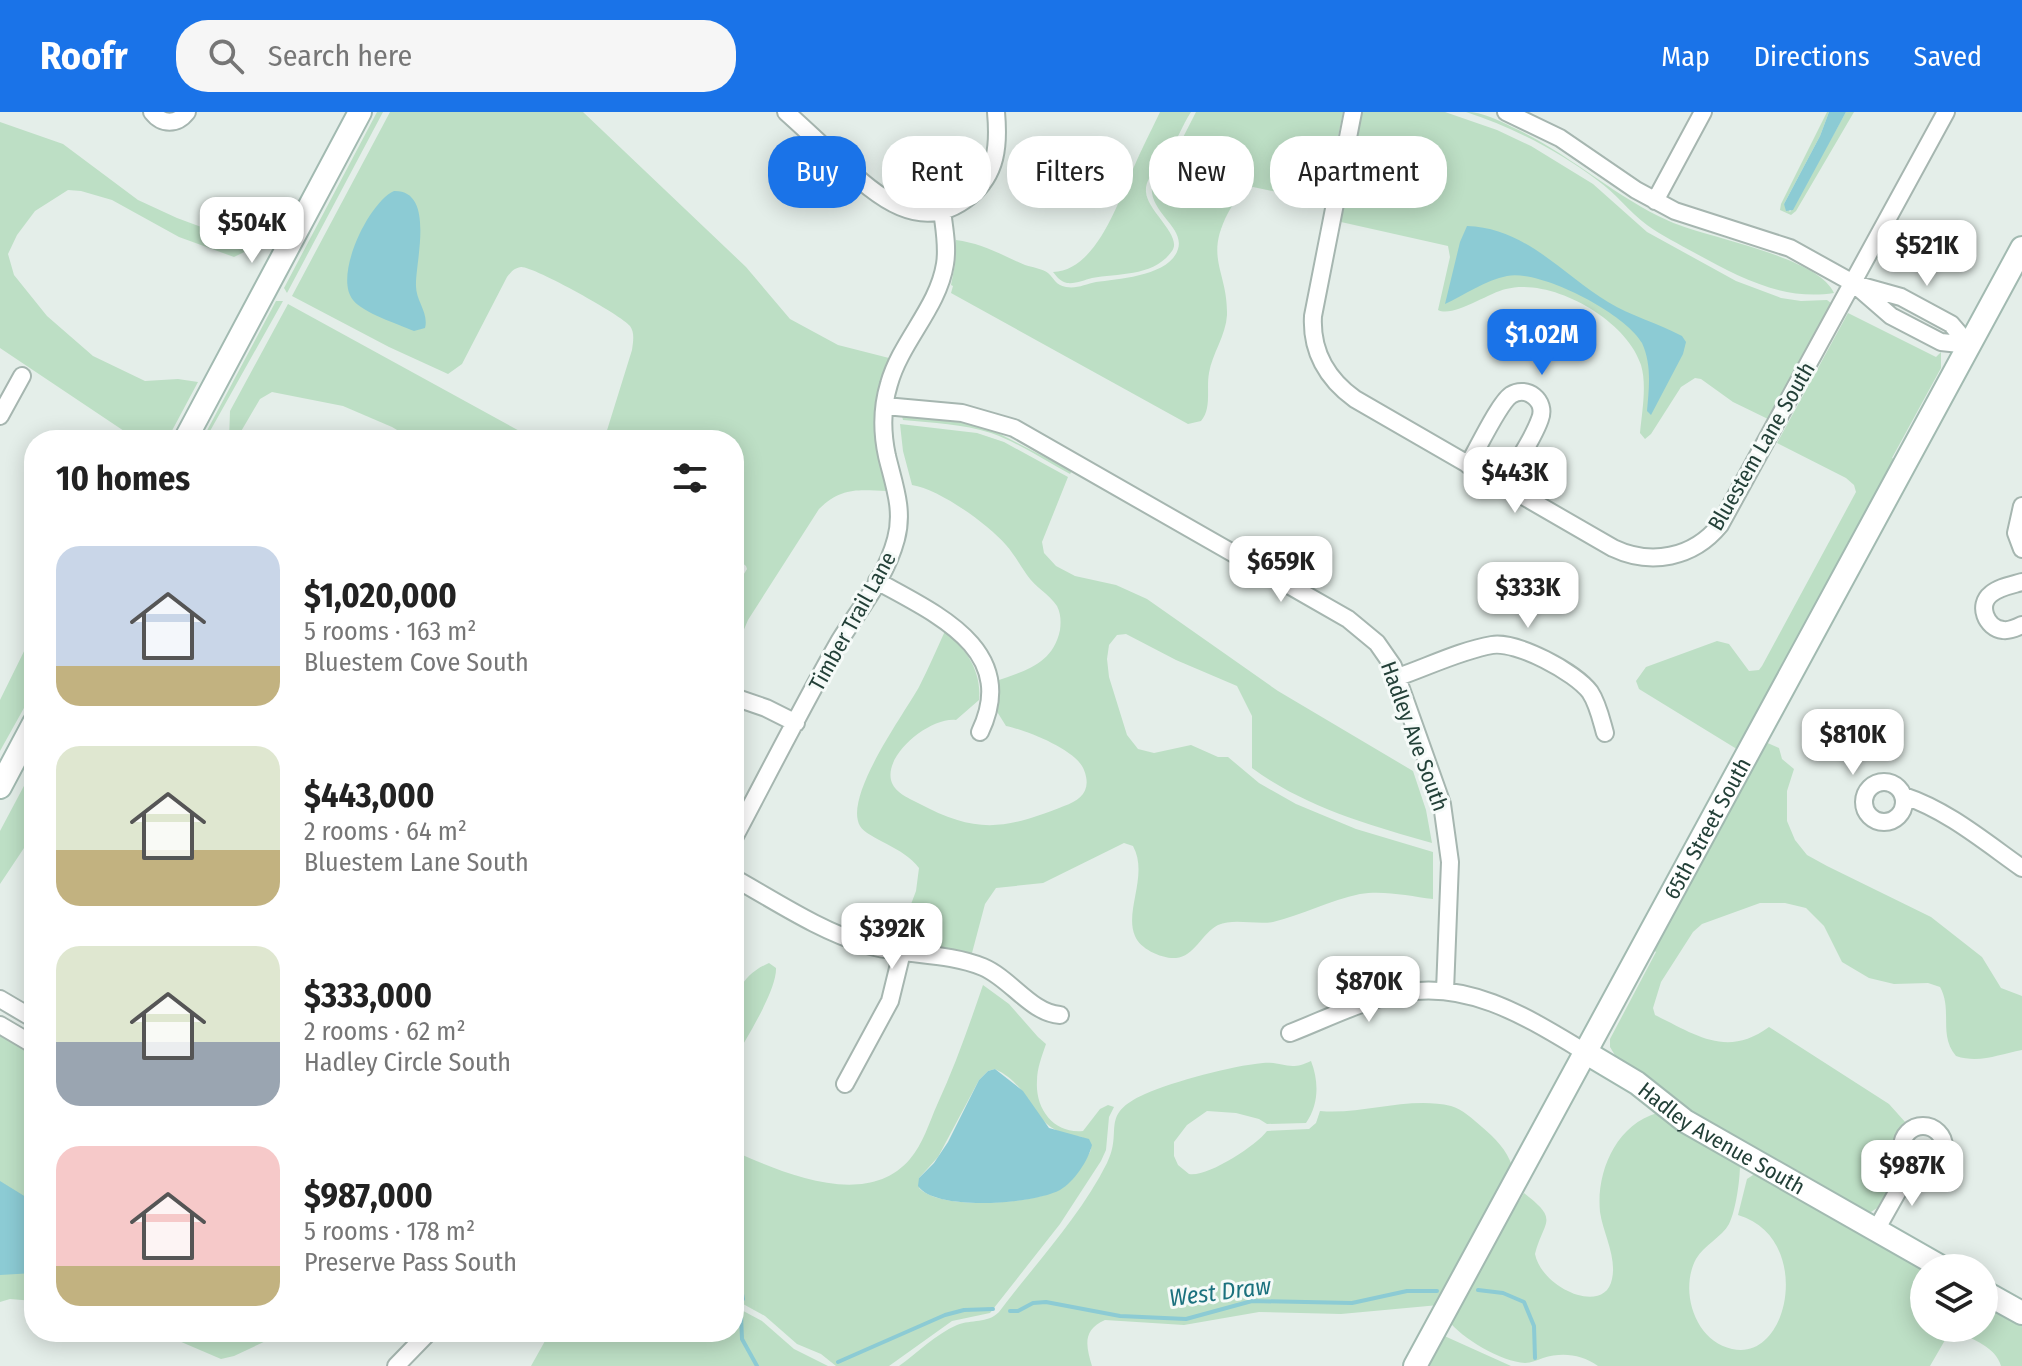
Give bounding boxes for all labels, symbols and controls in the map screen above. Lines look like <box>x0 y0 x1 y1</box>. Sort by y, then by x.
search box <box>176 20 736 92</box>
text: Roofr <box>40 33 128 79</box>
icon: search <box>204 34 248 78</box>
text: Search here <box>268 38 412 74</box>
text: Map <box>1661 40 1710 73</box>
text: Directions <box>1754 40 1870 73</box>
text: Saved <box>1914 40 1982 73</box>
chip: Buy <box>768 136 866 208</box>
chip: Rent <box>882 136 991 208</box>
chip: Filters <box>1007 136 1133 208</box>
chip: New <box>1149 136 1254 208</box>
chip: Apartment <box>1270 136 1447 208</box>
pin: $504K <box>196 197 308 265</box>
text: $504K <box>218 207 286 238</box>
pin: $521K <box>1871 220 1983 288</box>
text: $521K <box>1895 230 1959 261</box>
pin: $1.02M <box>1477 309 1607 377</box>
text: $1.02M <box>1505 319 1579 350</box>
street label: Bluestem Lane South <box>1702 357 1821 535</box>
pin: $443K <box>1459 447 1571 515</box>
icon: filters <box>668 456 712 500</box>
text: $443K <box>1482 457 1548 488</box>
text: 10 homes <box>56 458 190 499</box>
pin: $659K <box>1225 536 1337 604</box>
text: $659K <box>1247 546 1315 577</box>
street label: Timber Trail Lane <box>803 547 902 695</box>
pin: $333K <box>1472 562 1584 630</box>
text: $333K <box>1496 572 1560 603</box>
text: $1,020,000 <box>304 575 457 616</box>
icon: home <box>120 578 216 674</box>
text: 5 rooms · 163 m² <box>304 616 477 647</box>
text: Bluestem Cove South <box>304 647 529 678</box>
street label: Hadley Ave South <box>1375 658 1454 815</box>
pin: $810K <box>1797 709 1909 777</box>
text: $810K <box>1820 719 1886 750</box>
street label: 65th Street South <box>1658 753 1757 904</box>
text: $443,000 <box>304 775 435 816</box>
icon: home <box>120 778 216 874</box>
text: 2 rooms · 64 m² <box>304 816 467 847</box>
text: Bluestem Lane South <box>304 847 529 878</box>
pin: $392K <box>836 903 948 971</box>
text: $392K <box>859 913 925 944</box>
pin: $870K <box>1313 956 1425 1024</box>
text: $870K <box>1336 966 1402 997</box>
text: $333,000 <box>304 975 432 1016</box>
icon: home <box>120 978 216 1074</box>
text: 2 rooms · 62 m² <box>304 1016 466 1047</box>
text: Hadley Circle South <box>304 1047 511 1078</box>
street label: Hadley Avenue South <box>1633 1076 1810 1200</box>
pin: $987K <box>1856 1140 1968 1208</box>
text: $987K <box>1879 1150 1945 1181</box>
text: $987,000 <box>304 1175 433 1216</box>
icon: home <box>120 1178 216 1274</box>
text: 5 rooms · 178 m² <box>304 1216 475 1247</box>
text: Preserve Pass South <box>304 1247 517 1278</box>
map controls <box>1910 1254 1998 1342</box>
button: layers <box>1910 1254 1998 1342</box>
water label: West Draw <box>1168 1272 1273 1312</box>

